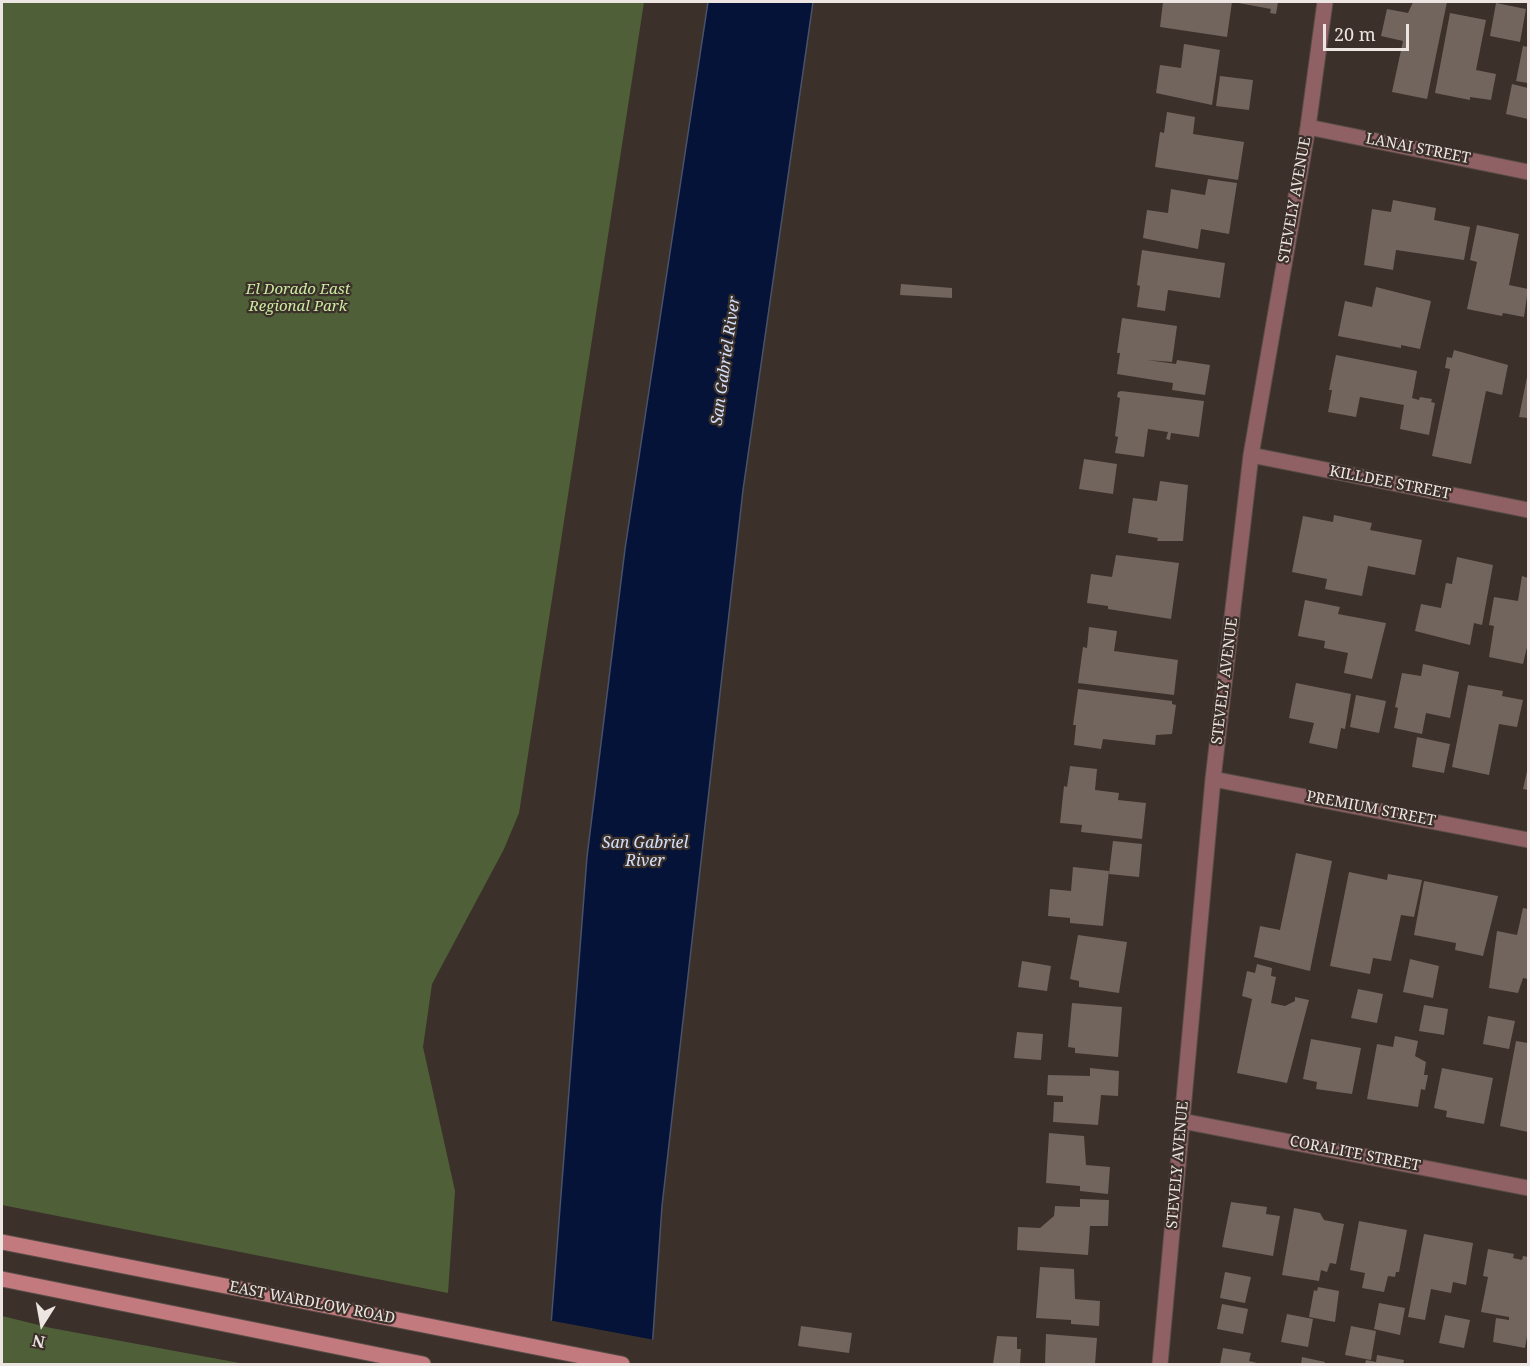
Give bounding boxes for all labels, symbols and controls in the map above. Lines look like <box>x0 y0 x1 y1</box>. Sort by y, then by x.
scale bar <box>1326 12 1412 50</box>
text: 20 m <box>1334 22 1376 46</box>
street label: LANAI STREET <box>1364 130 1472 168</box>
street label: STEVELY AVENUE <box>1275 136 1315 264</box>
park label: El Dorado East Regional Park <box>246 281 350 316</box>
water label: San Gabriel River <box>707 295 745 427</box>
street label: KILLDEE STREET <box>1328 462 1452 504</box>
street label: STEVELY AVENUE <box>1208 617 1242 745</box>
street label: PREMIUM STREET <box>1305 788 1437 830</box>
water label: San Gabriel River <box>602 833 688 871</box>
street label: STEVELY AVENUE <box>1163 1101 1193 1229</box>
street label: CORALITE STREET <box>1288 1132 1422 1176</box>
street label: EAST WARDLOW ROAD <box>228 1278 396 1328</box>
north arrow <box>12 1294 72 1354</box>
text: N <box>30 1330 47 1354</box>

